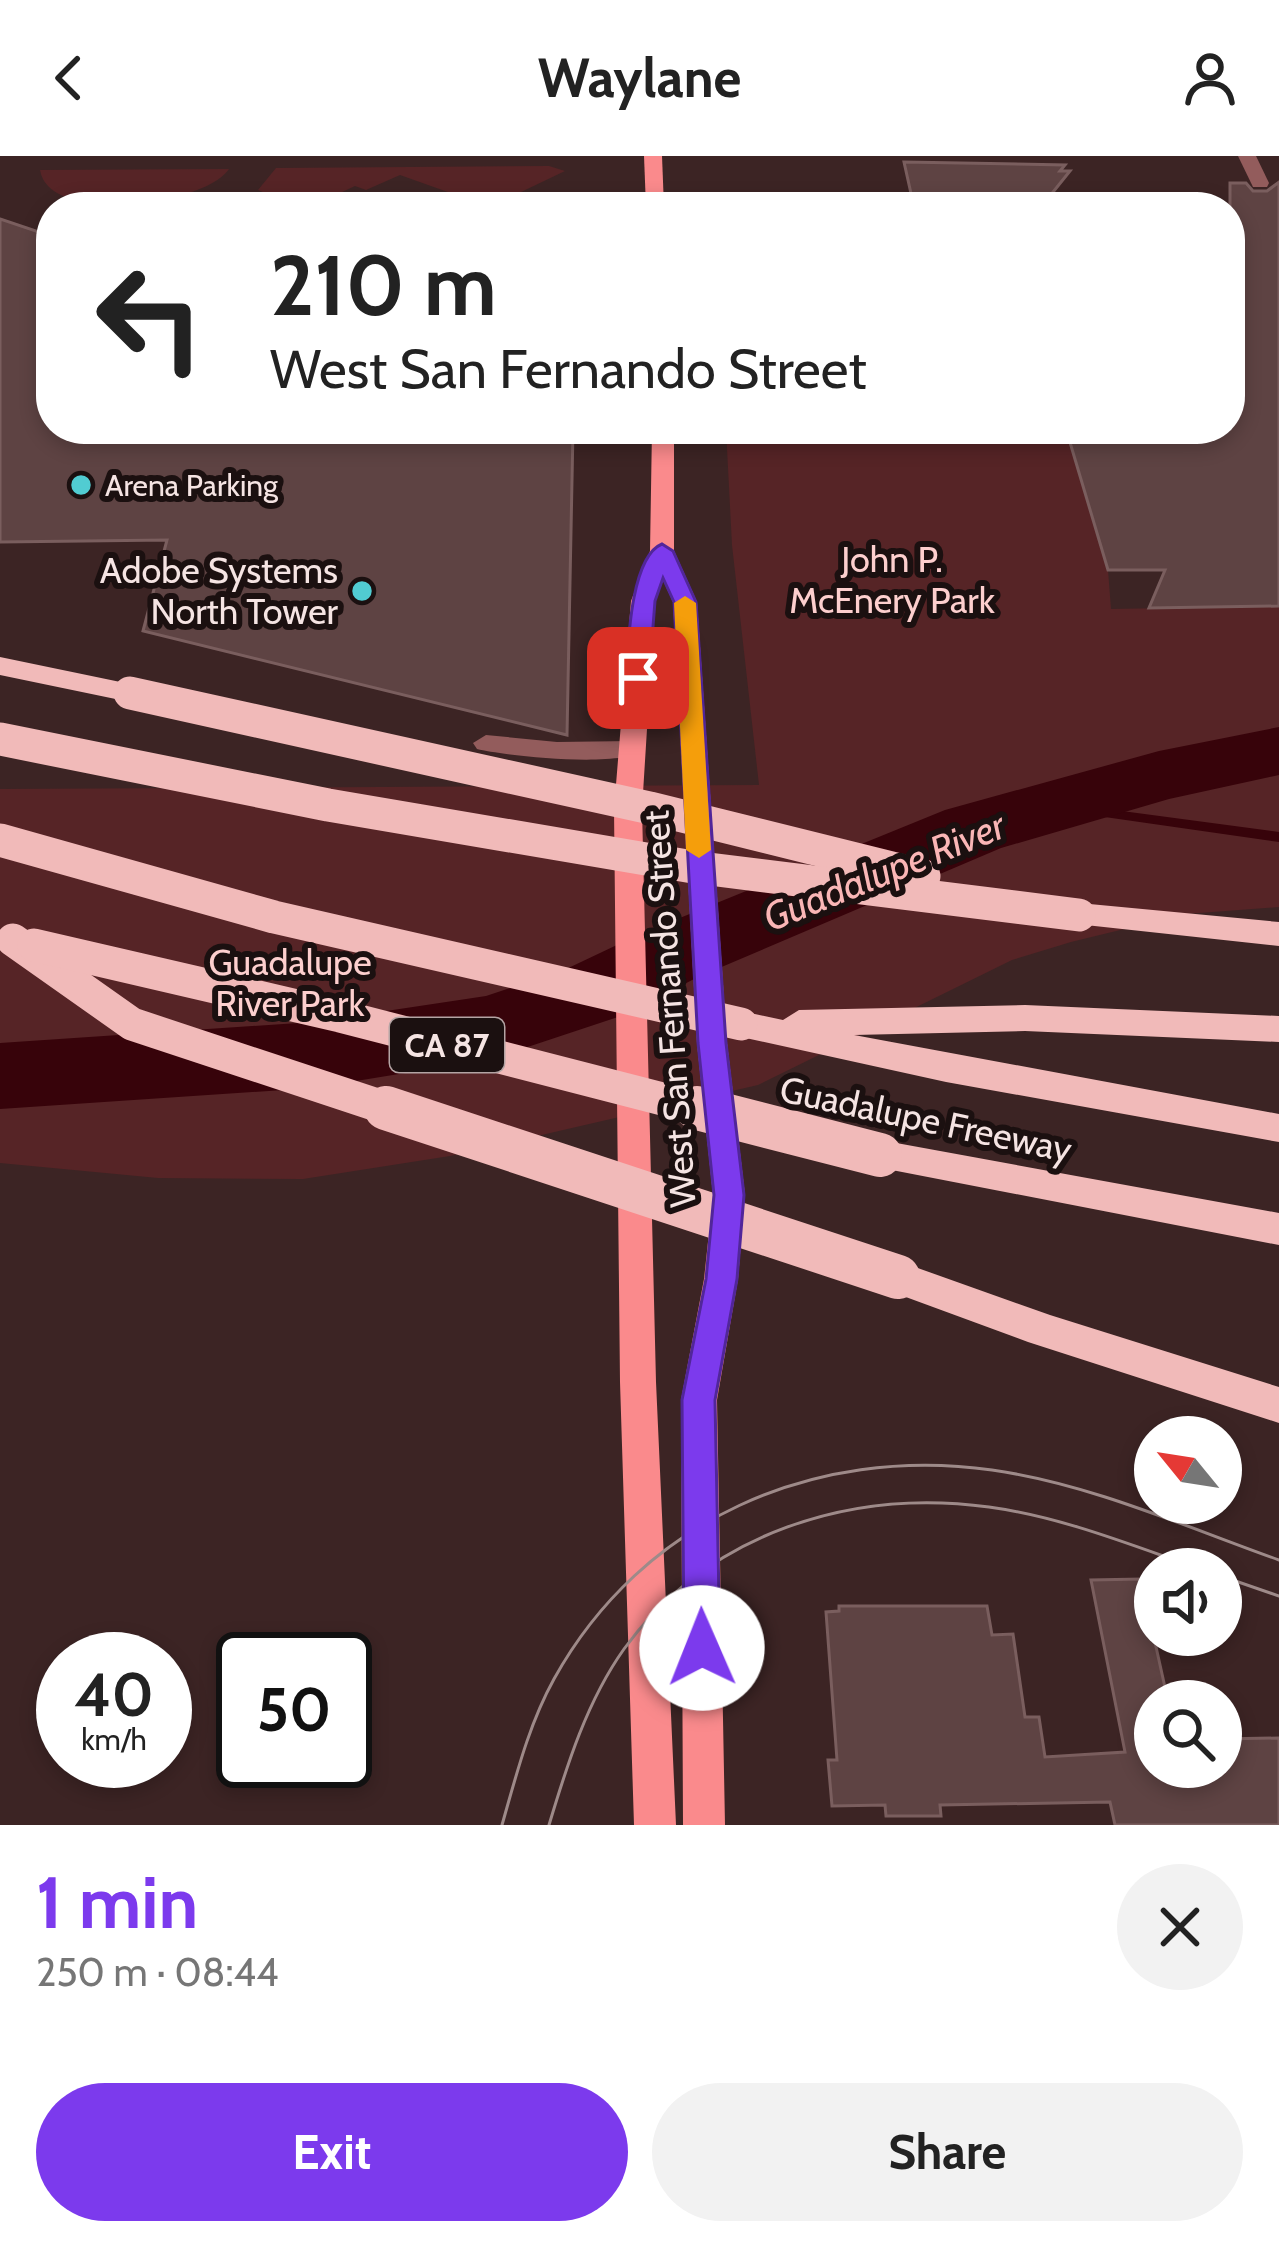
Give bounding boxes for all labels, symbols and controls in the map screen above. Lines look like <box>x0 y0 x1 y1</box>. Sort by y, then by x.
icon: back <box>36 45 102 111</box>
text: Waylane <box>538 45 741 111</box>
icon: person <box>1177 45 1243 111</box>
text: 210 m <box>270 234 497 336</box>
icon: left <box>72 240 228 396</box>
text: West San Fernando Street <box>270 336 867 402</box>
place label: Arena Parking <box>105 467 279 504</box>
marker: Arena Parking <box>68 472 94 498</box>
park label: John P. McEnery Park <box>789 537 996 622</box>
place label: Adobe Systems North Tower <box>100 548 339 633</box>
marker: Adobe Systems North Tower <box>349 578 375 604</box>
pin <box>587 627 689 729</box>
icon: arrive <box>605 645 671 711</box>
water label: Guadalupe River <box>756 800 1014 941</box>
street label: West San Fernando Street <box>633 809 705 1209</box>
park label: Guadalupe River Park <box>208 940 372 1025</box>
road number: CA 87 <box>390 1018 504 1072</box>
street label: Guadalupe Freeway <box>776 1067 1076 1171</box>
north arrow <box>1134 1416 1242 1524</box>
map controls <box>1134 1416 1242 1788</box>
button: sound <box>1134 1548 1242 1656</box>
position arrow <box>639 1585 765 1711</box>
speed limit sign: 50 <box>216 1632 372 1788</box>
text: 40 <box>74 1658 154 1731</box>
button: search <box>1134 1680 1242 1788</box>
text: km/h <box>81 1721 147 1758</box>
text: 1 min <box>36 1859 198 1946</box>
button: close <box>1117 1864 1243 1990</box>
text: 250 m · 08:44 <box>36 1948 279 1996</box>
button: Exit <box>36 2083 628 2221</box>
button: Share <box>652 2083 1243 2221</box>

